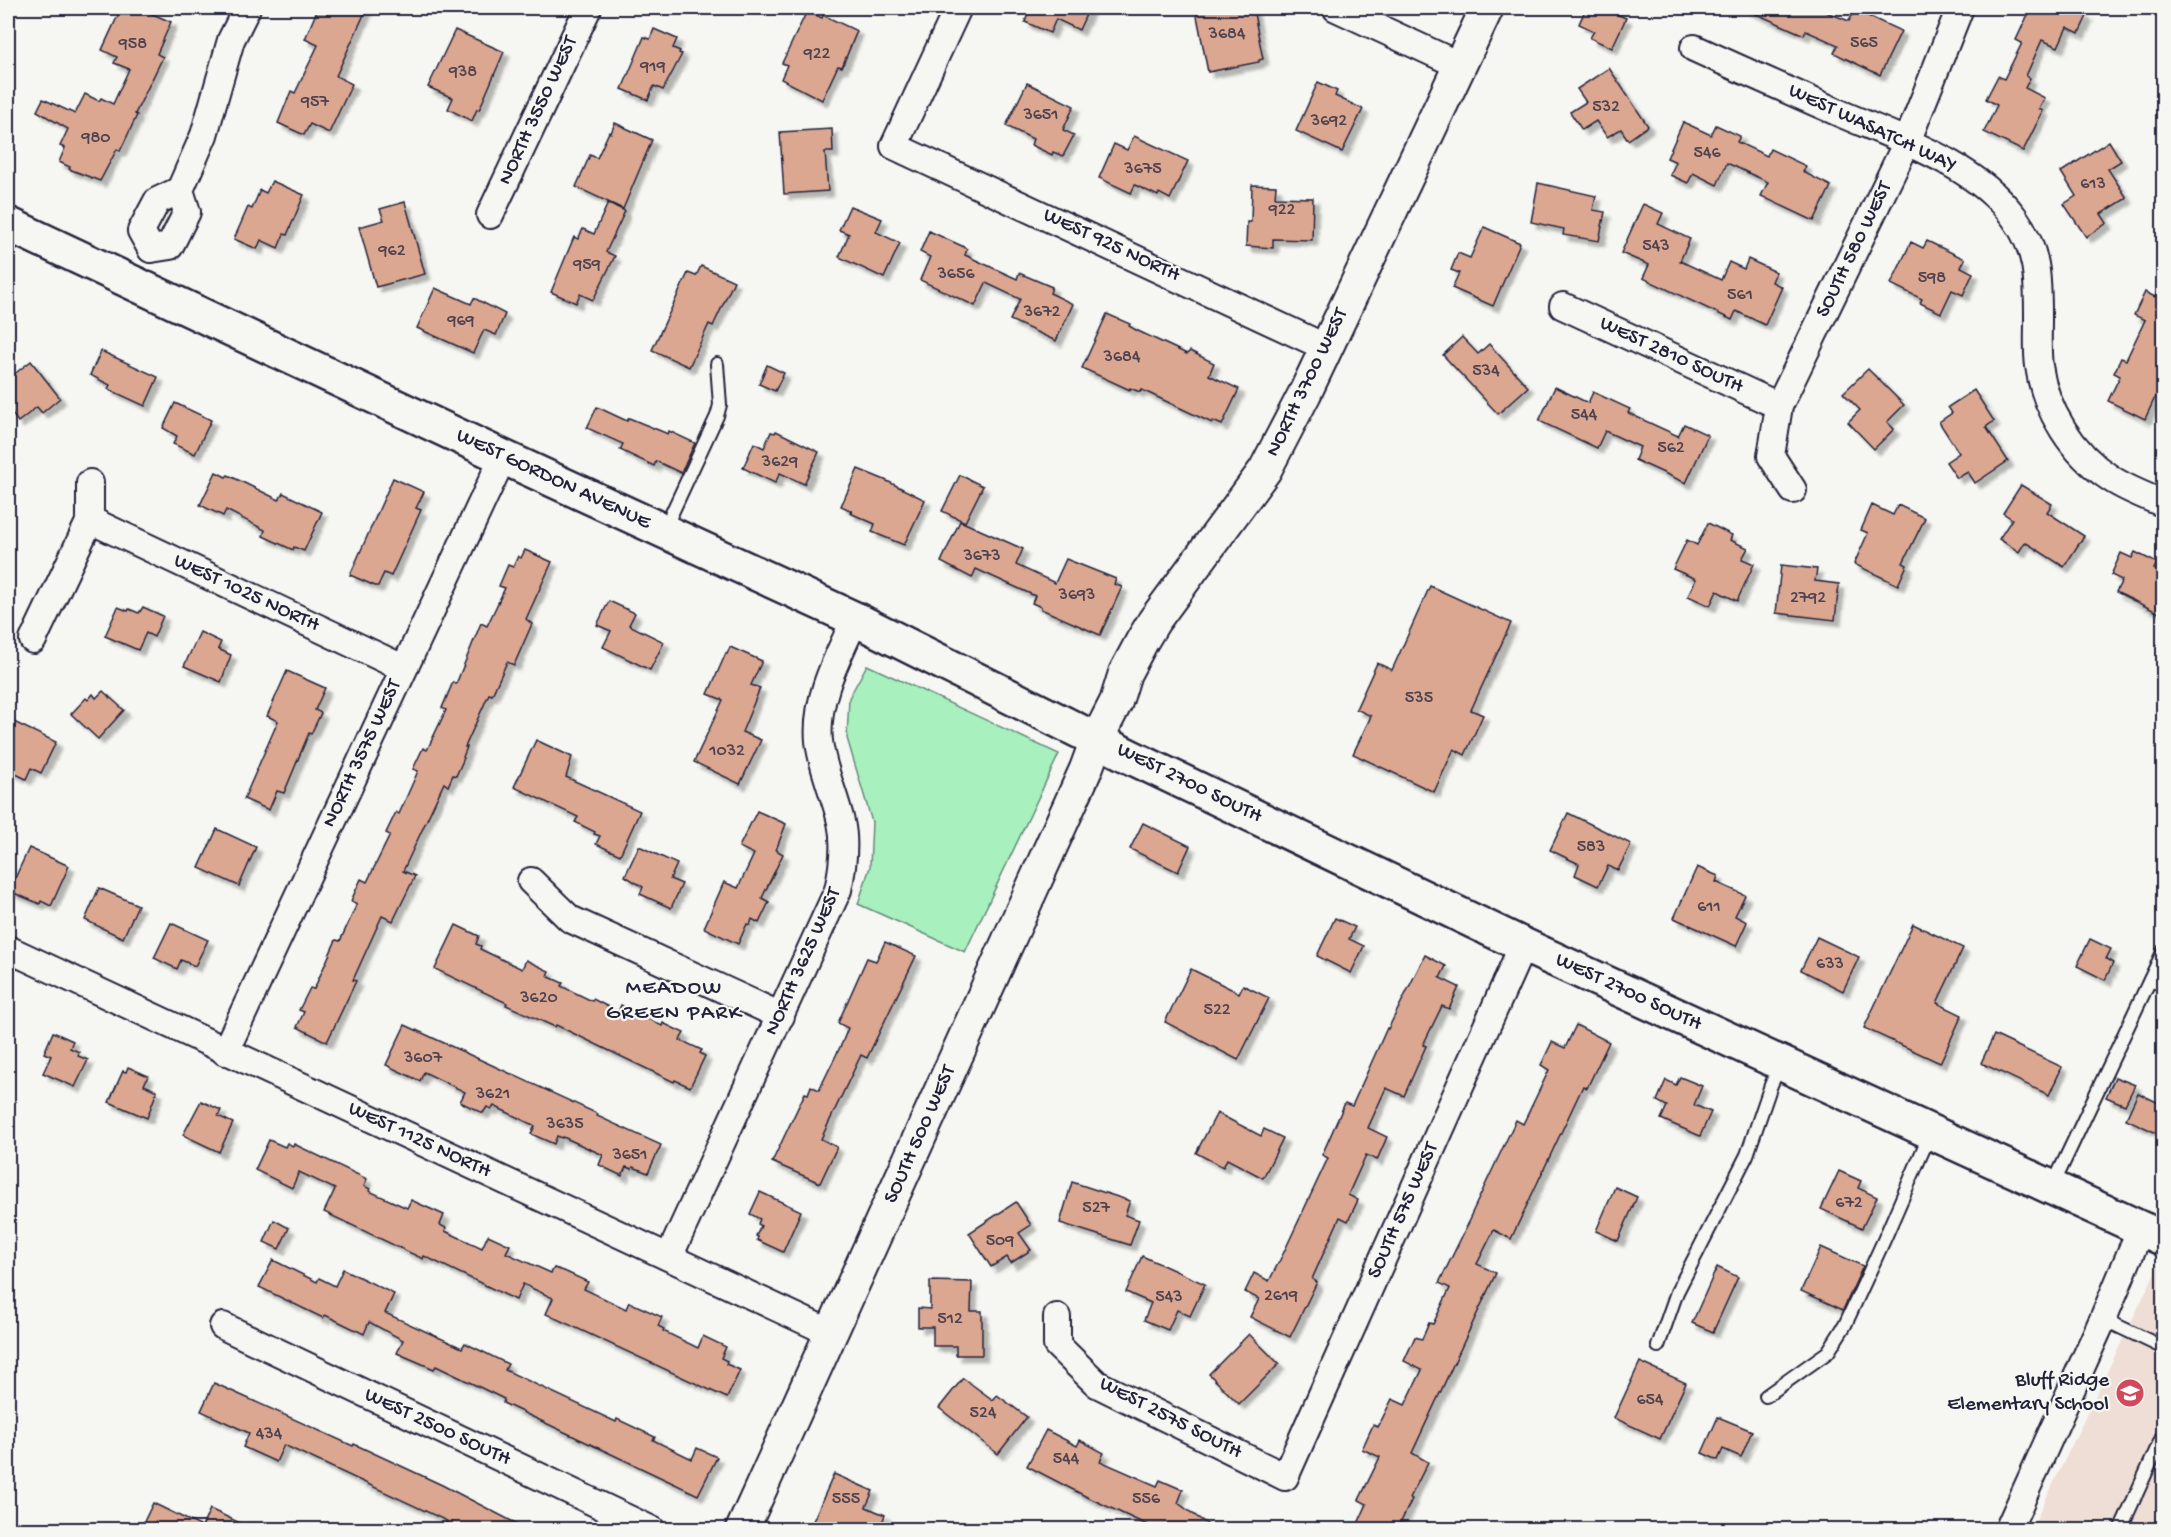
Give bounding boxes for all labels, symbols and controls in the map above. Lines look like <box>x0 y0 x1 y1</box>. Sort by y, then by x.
house number: 3684 <box>1208 24 1246 45</box>
street label: NORTH 3550 WEST <box>494 32 585 189</box>
house number: 565 <box>1850 33 1878 54</box>
house number: 958 <box>118 34 147 55</box>
house number: 922 <box>803 44 831 65</box>
house number: 919 <box>639 57 666 78</box>
house number: 938 <box>448 62 477 83</box>
street label: WEST WASATCH WAY <box>1784 79 1960 179</box>
house number: 957 <box>300 92 330 113</box>
house number: 532 <box>1592 97 1620 118</box>
house number: 3651 <box>1022 105 1059 126</box>
house number: 3692 <box>1310 111 1347 132</box>
house number: 980 <box>80 128 111 149</box>
house number: 546 <box>1693 143 1721 164</box>
house number: 3675 <box>1123 159 1162 180</box>
house number: 613 <box>2080 174 2106 195</box>
street label: SOUTH 580 WEST <box>1811 177 1899 322</box>
house number: 922 <box>1268 200 1296 221</box>
street label: WEST 925 NORTH <box>1039 203 1184 289</box>
house number: 543 <box>1642 236 1670 257</box>
house number: 962 <box>378 241 406 262</box>
house number: 959 <box>572 255 601 276</box>
house number: 3656 <box>936 264 975 285</box>
house number: 598 <box>1918 268 1946 289</box>
house number: 561 <box>1727 285 1753 306</box>
house number: 3672 <box>1023 302 1060 323</box>
street label: NORTH 3700 WEST <box>1261 304 1355 461</box>
house number: 969 <box>446 311 475 332</box>
street label: WEST 2810 SOUTH <box>1595 312 1748 401</box>
house number: 3684 <box>1103 347 1141 368</box>
house number: 534 <box>1472 361 1500 382</box>
house number: 544 <box>1571 405 1598 426</box>
street label: WEST GORDON AVENUE <box>452 424 655 536</box>
house number: 562 <box>1657 438 1685 459</box>
house number: 3629 <box>761 452 798 473</box>
house number: 3673 <box>962 546 1001 567</box>
street label: WEST 1025 NORTH <box>169 549 324 639</box>
house number: 3693 <box>1058 585 1095 606</box>
house number: 2792 <box>1790 588 1826 609</box>
street label: NORTH 3575 WEST <box>318 675 409 832</box>
house number: 535 <box>1405 688 1433 709</box>
street label: WEST 2700 SOUTH <box>1112 738 1267 830</box>
house number: 1032 <box>708 741 745 762</box>
house number: 583 <box>1577 837 1605 858</box>
street label: NORTH 3625 WEST <box>760 883 848 1040</box>
house number: 611 <box>1697 897 1721 918</box>
street label: WEST 2700 SOUTH <box>1551 948 1706 1038</box>
house number: 633 <box>1816 954 1844 975</box>
district label: MEADOW GREEN PARK <box>606 976 743 1027</box>
house number: 3620 <box>519 988 558 1009</box>
house number: 522 <box>1203 1000 1231 1021</box>
house number: 3607 <box>403 1048 443 1069</box>
street label: SOUTH 500 WEST <box>879 1061 963 1208</box>
house number: 3621 <box>475 1084 510 1105</box>
street label: WEST 1125 NORTH <box>344 1097 495 1185</box>
house number: 3635 <box>545 1114 584 1135</box>
street label: SOUTH 575 WEST <box>1363 1138 1446 1283</box>
house number: 3651 <box>611 1145 648 1166</box>
house number: 672 <box>1835 1193 1863 1214</box>
house number: 527 <box>1082 1198 1110 1219</box>
house number: 509 <box>986 1231 1014 1252</box>
house number: 2619 <box>1264 1286 1298 1307</box>
house number: 543 <box>1155 1287 1183 1308</box>
house number: 512 <box>937 1309 963 1330</box>
place label: Bluff Ridge Elementary School <box>1947 1369 2110 1418</box>
street label: WEST 2575 SOUTH <box>1095 1372 1246 1466</box>
school or university icon: Bluff Ridge Elementary School <box>2114 1377 2146 1409</box>
street label: WEST 2500 SOUTH <box>360 1383 515 1473</box>
house number: 654 <box>1636 1390 1664 1411</box>
house number: 524 <box>970 1403 997 1424</box>
house number: 434 <box>256 1424 283 1445</box>
house number: 544 <box>1053 1449 1080 1470</box>
house number: 555 <box>832 1489 860 1510</box>
house number: 556 <box>1132 1489 1161 1510</box>

